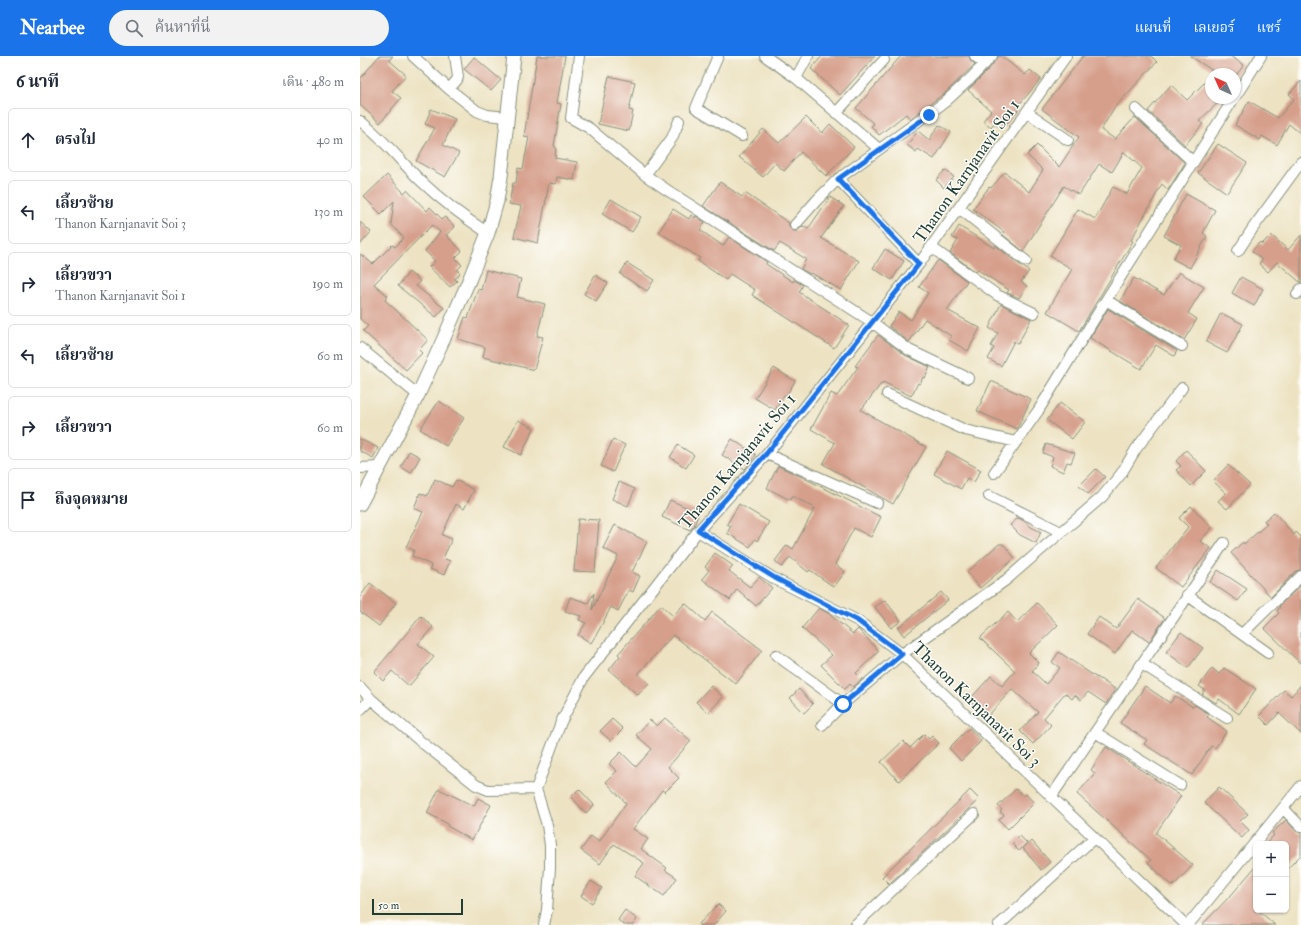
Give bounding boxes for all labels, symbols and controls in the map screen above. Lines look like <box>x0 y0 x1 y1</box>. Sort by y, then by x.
search box <box>109 10 389 46</box>
text: Nearbee <box>20 16 85 40</box>
icon: search <box>123 17 145 39</box>
text: ค้นหาที่นี่ <box>155 18 211 37</box>
text: แผนที่ <box>1135 19 1171 36</box>
text: เลเยอร์ <box>1193 19 1235 36</box>
text: แชร์ <box>1257 19 1281 36</box>
north arrow <box>1205 68 1241 104</box>
text: 6 นาที <box>16 71 59 92</box>
text: เดิน · 480 m <box>282 74 344 90</box>
street label: Thanon Karnjanavit Soi 1 <box>909 95 1024 247</box>
route end <box>920 106 938 124</box>
icon: ahead <box>17 129 39 151</box>
text: ตรงไป <box>55 130 96 149</box>
text: 40 m <box>317 132 343 148</box>
text: เลี้ยวซ้าย <box>55 194 114 213</box>
icon: left <box>17 201 39 223</box>
text: 130 m <box>314 204 343 220</box>
text: Thanon Karnjanavit Soi 3 <box>55 216 186 232</box>
text: เลี้ยวขวา <box>55 266 112 285</box>
icon: right <box>17 273 39 295</box>
text: 190 m <box>312 276 343 292</box>
text: Thanon Karnjanavit Soi 1 <box>55 288 186 304</box>
icon: left <box>17 345 39 367</box>
text: เลี้ยวซ้าย <box>55 346 114 365</box>
text: 60 m <box>317 348 343 364</box>
street label: Thanon Karnjanavit Soi 1 <box>674 389 800 533</box>
icon: right <box>17 417 39 439</box>
text: เลี้ยวขวา <box>55 418 112 437</box>
text: 60 m <box>317 420 343 436</box>
icon: arrive <box>17 489 39 511</box>
text: ถึงจุดหมาย <box>55 490 128 509</box>
street label: Thanon Karnjanavit Soi 3 <box>908 637 1046 771</box>
route start <box>834 695 852 713</box>
map controls <box>1253 841 1289 913</box>
button: + <box>1253 841 1289 877</box>
button: − <box>1253 877 1289 913</box>
scale bar <box>372 897 463 916</box>
text: 50 m <box>378 899 399 912</box>

